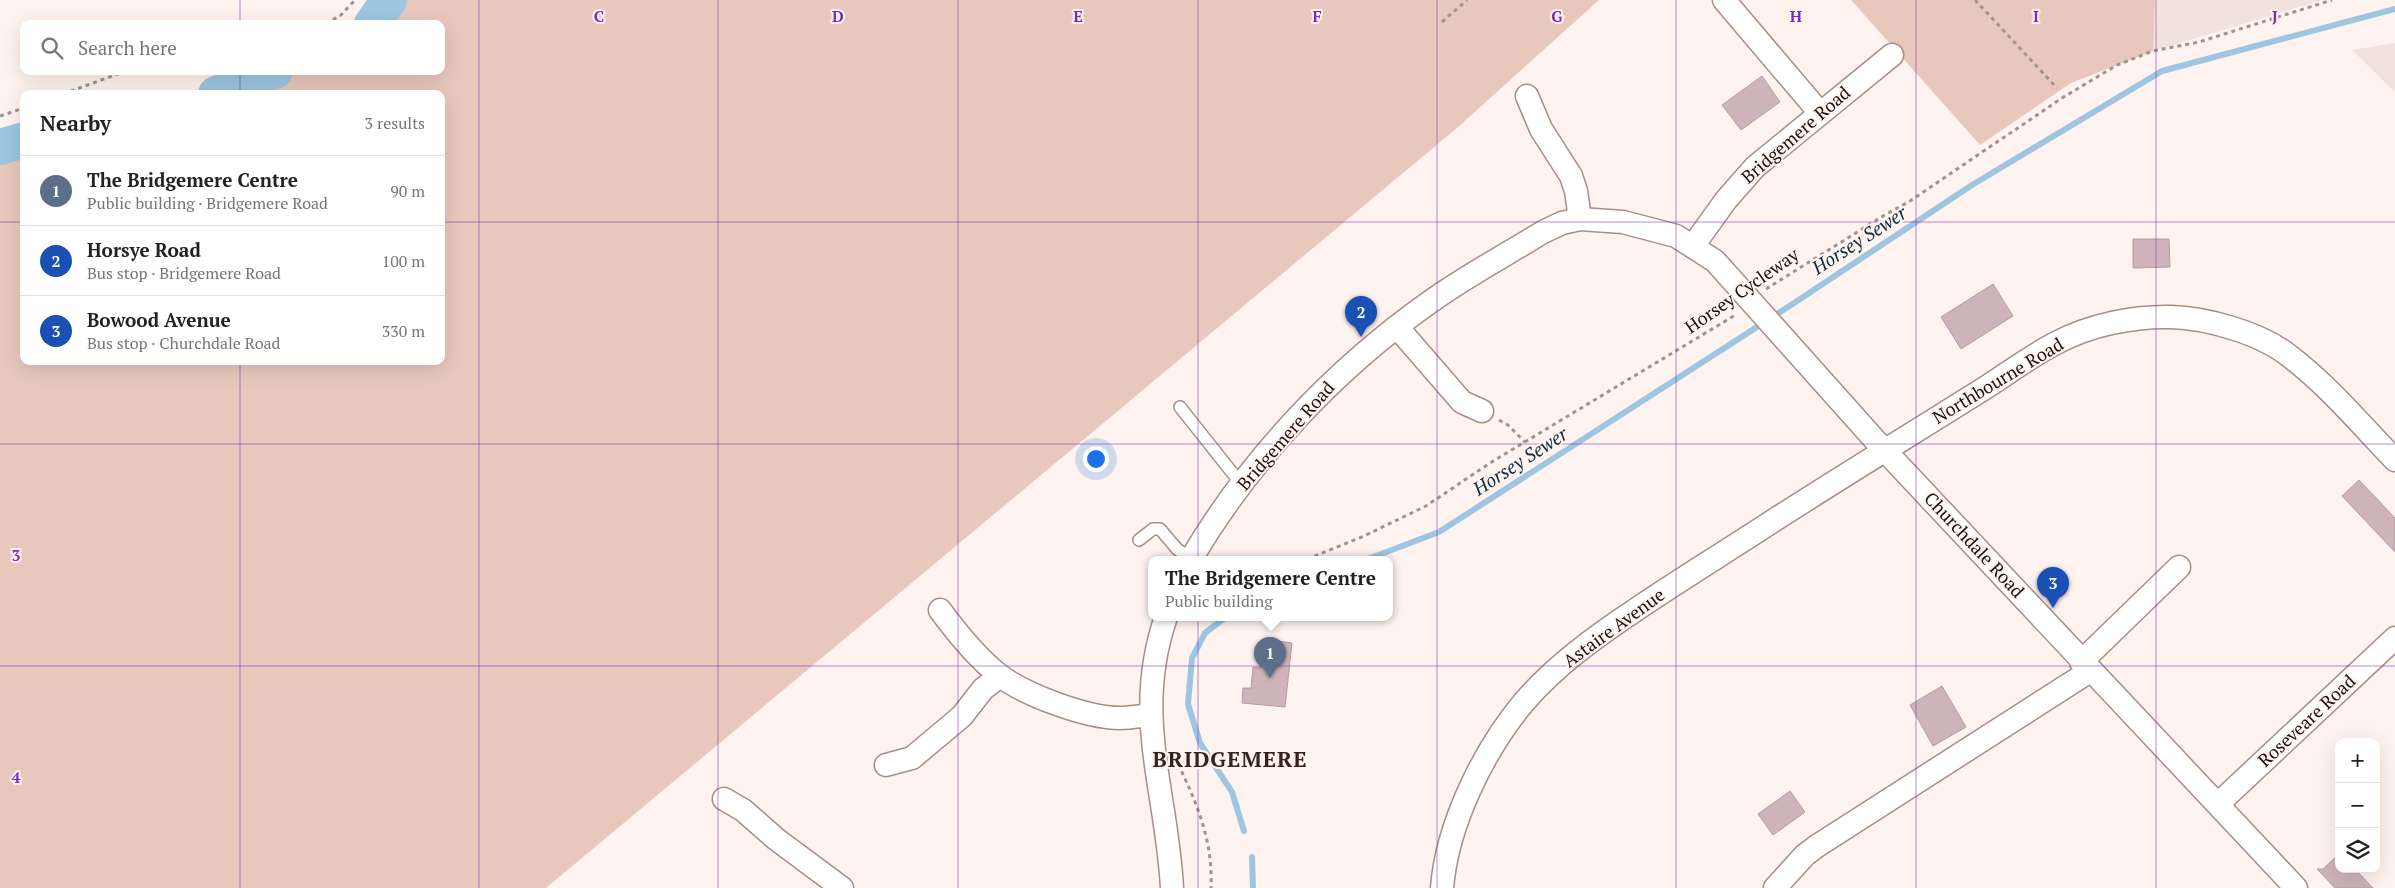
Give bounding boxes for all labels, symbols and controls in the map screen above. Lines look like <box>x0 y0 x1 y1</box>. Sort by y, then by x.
text: C <box>594 5 604 27</box>
text: D <box>832 5 844 27</box>
text: E <box>1073 5 1083 27</box>
text: F <box>1312 5 1322 27</box>
text: G <box>1551 5 1563 27</box>
text: H <box>1790 5 1802 27</box>
text: I <box>2033 5 2039 27</box>
text: J <box>2272 5 2278 27</box>
search box <box>20 20 445 75</box>
icon: search <box>38 34 66 62</box>
text: Search here <box>78 35 177 60</box>
street label: Bridgemere Road <box>1736 80 1855 188</box>
text: Nearby <box>40 109 111 137</box>
text: 3 results <box>365 112 425 134</box>
text: The Bridgemere Centre <box>87 167 298 192</box>
text: 1 <box>51 180 61 202</box>
text: 90 m <box>390 180 425 202</box>
text: Public building · Bridgemere Road <box>87 192 328 214</box>
water label: Horsey Sewer <box>1806 199 1911 280</box>
text: Horsye Road <box>87 237 201 262</box>
street label: Horsey Cycleway <box>1680 241 1804 338</box>
text: 2 <box>51 250 61 272</box>
text: 100 m <box>382 250 425 272</box>
text: Bus stop · Bridgemere Road <box>87 262 281 284</box>
pin: 2 <box>1345 296 1377 337</box>
text: Bowood Avenue <box>87 307 231 332</box>
text: 3 <box>51 320 61 342</box>
text: 330 m <box>382 320 425 342</box>
text: Bus stop · Churchdale Road <box>87 332 281 354</box>
street label: Northbourne Road <box>1928 332 2067 429</box>
street label: Bridgemere Road <box>1231 376 1339 495</box>
water label: Horsey Sewer <box>1467 420 1572 501</box>
your location <box>1083 446 1109 472</box>
street label: Churchdale Road <box>1919 486 2030 602</box>
text: 3 <box>11 544 21 566</box>
popup <box>1148 556 1393 621</box>
text: The Bridgemere Centre <box>1165 565 1376 590</box>
pin: 3 <box>2037 567 2069 608</box>
street label: Astaire Avenue <box>1558 582 1669 672</box>
text: Public building <box>1165 590 1273 612</box>
pin: 1 <box>1254 637 1286 678</box>
street label: Roseveare Road <box>2252 669 2360 772</box>
map controls <box>2335 738 2380 873</box>
button: + <box>2335 738 2380 783</box>
district label: BRIDGEMERE <box>1152 744 1308 773</box>
text: 4 <box>11 766 21 788</box>
button: − <box>2335 783 2380 828</box>
button: layers <box>2335 828 2380 873</box>

